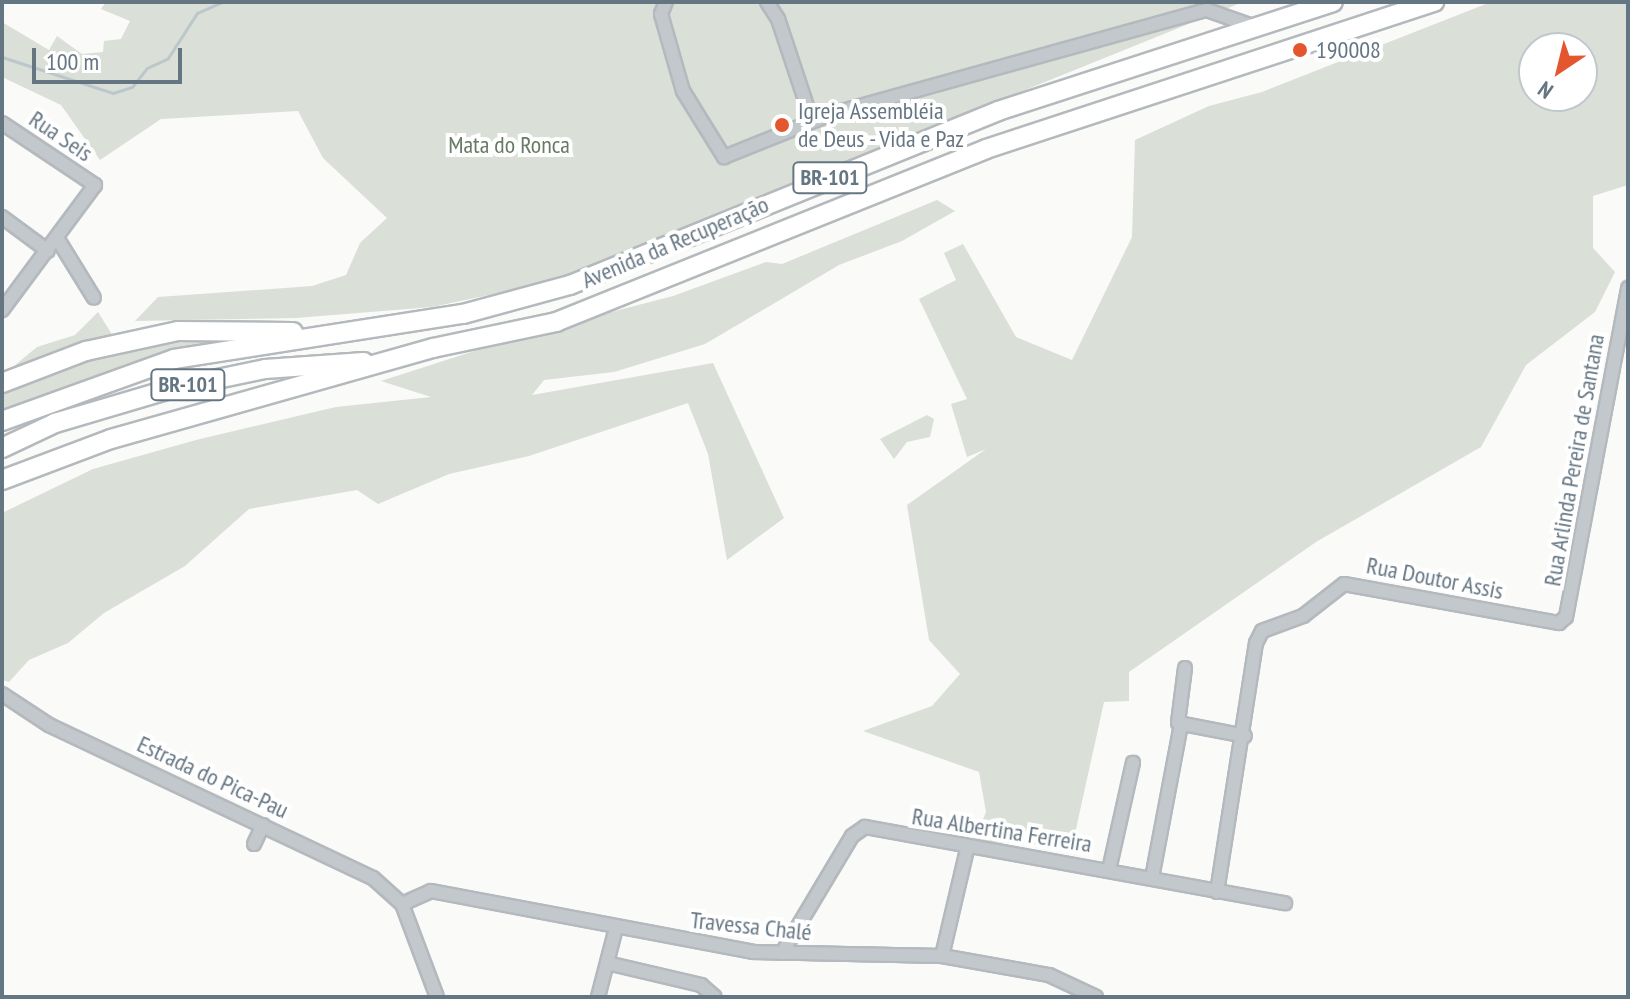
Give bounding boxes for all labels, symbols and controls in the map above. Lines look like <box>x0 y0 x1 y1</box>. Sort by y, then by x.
scale bar <box>36 32 186 82</box>
north arrow <box>1518 32 1598 112</box>
place label: 190008 <box>1316 36 1381 64</box>
marker: 190008 <box>1291 41 1309 59</box>
text: 100 m <box>46 46 99 77</box>
text: N <box>1532 75 1558 105</box>
place label: Igreja Assembléia de Deus - Vida e Paz <box>798 97 966 153</box>
street label: Rua Seis <box>24 104 98 168</box>
marker: Igreja Assembléia de Deus - Vida e Paz <box>773 116 791 134</box>
park label: Mata do Ronca <box>448 131 570 159</box>
road number: BR-101 <box>792 160 868 196</box>
street label: Avenida da Recuperação <box>577 190 773 294</box>
street label: Rua Arlinda Pereira de Santana <box>1538 331 1610 589</box>
road number: BR-101 <box>150 367 226 403</box>
street label: Rua Doutor Assis <box>1364 551 1506 605</box>
street label: Estrada do Pica-Pau <box>133 729 293 825</box>
street label: Rua Albertina Ferreira <box>910 802 1094 858</box>
street label: Travessa Chalé <box>689 905 813 947</box>

